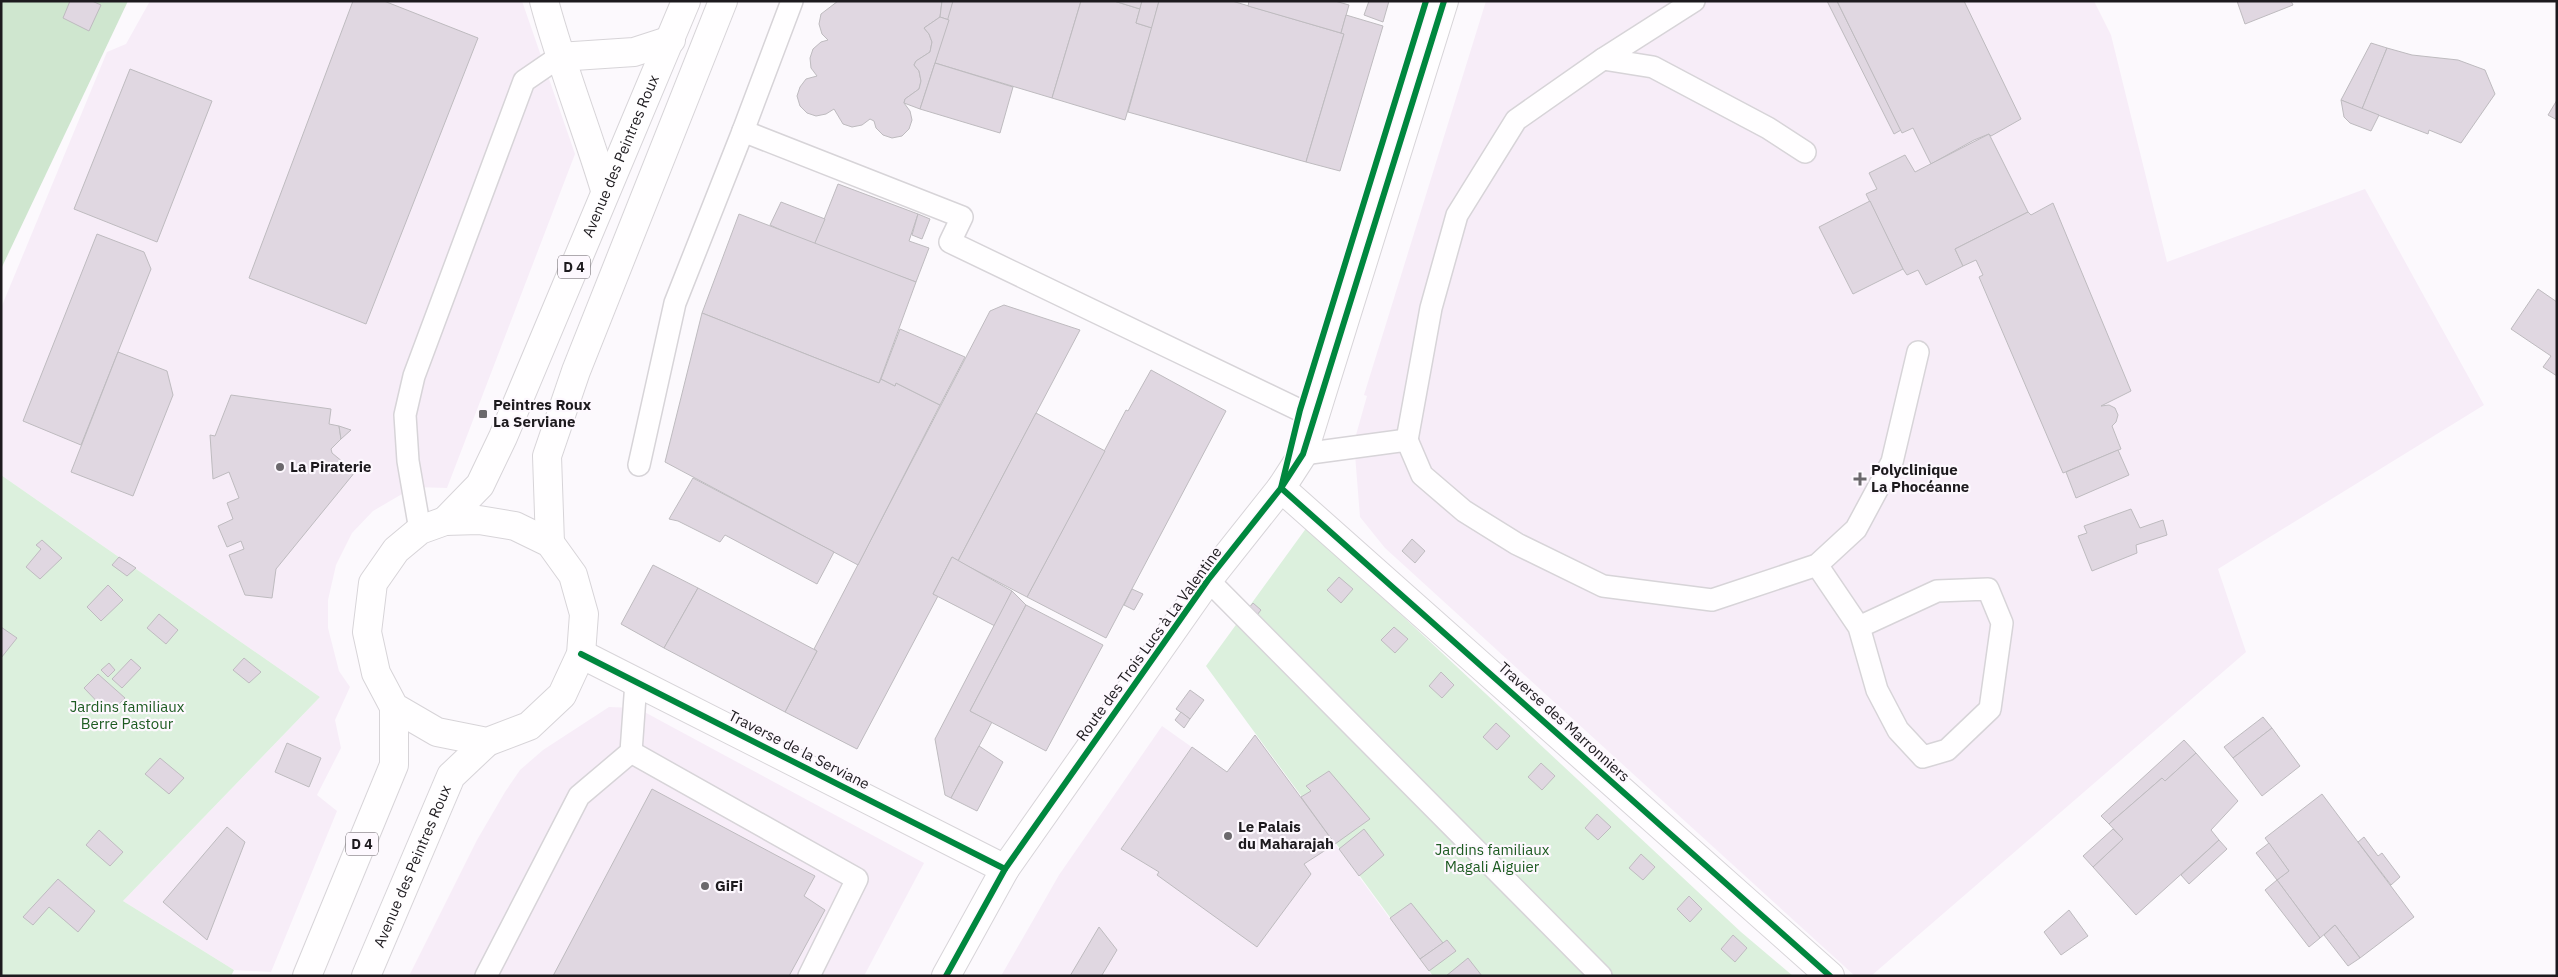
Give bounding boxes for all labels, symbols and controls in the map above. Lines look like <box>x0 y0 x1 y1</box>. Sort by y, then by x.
street label: Avenue des Peintres Roux <box>578 71 663 240</box>
road number: D 4 <box>558 256 590 278</box>
place label: Peintres Roux La Serviane <box>493 395 592 431</box>
marker: Peintres Roux La Serviane <box>477 408 489 420</box>
place label: La Piraterie <box>290 457 371 476</box>
place label: Polyclinique La Phocéanne <box>1871 460 1969 496</box>
marker: La Piraterie <box>274 461 286 473</box>
marker: Polyclinique La Phocéanne <box>1853 472 1867 486</box>
street label: Route des Trois Lucs à La Valentine <box>1072 543 1226 745</box>
street label: Traverse des Marronniers <box>1495 658 1634 786</box>
park label: Jardins familiaux Berre Pastour <box>70 697 185 733</box>
street label: Traverse de la Serviane <box>725 706 873 793</box>
street label: Avenue des Peintres Roux <box>369 782 455 950</box>
place label: Le Palais du Maharajah <box>1238 817 1334 853</box>
marker: Le Palais du Maharajah <box>1222 830 1234 842</box>
road number: D 4 <box>346 832 378 856</box>
park label: Jardins familiaux Magali Aiguier <box>1435 840 1550 876</box>
place label: GiFi <box>715 876 743 895</box>
marker: GiFi <box>699 880 711 892</box>

